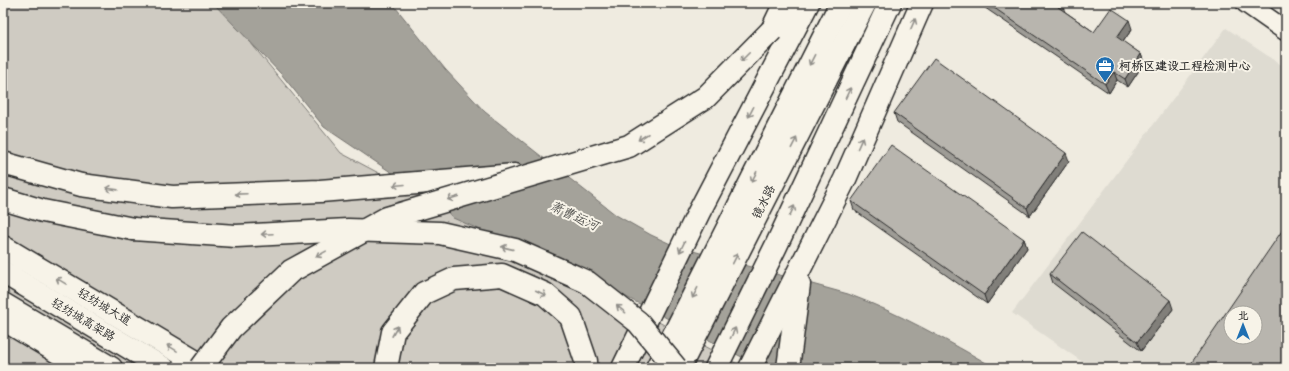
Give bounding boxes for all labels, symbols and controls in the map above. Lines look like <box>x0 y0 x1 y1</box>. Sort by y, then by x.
one-way arrow <box>909 19 917 31</box>
one-way arrow <box>740 52 750 62</box>
one-way arrow <box>808 54 815 66</box>
office icon: 柯桥区建设工程检测中心 <box>1094 55 1116 83</box>
place label: 柯桥区建设工程检测中心 <box>1119 59 1251 74</box>
one-way arrow <box>845 88 852 100</box>
one-way arrow <box>747 106 754 118</box>
one-way arrow <box>638 133 649 141</box>
one-way arrow <box>791 137 798 149</box>
one-way arrow <box>857 138 865 150</box>
one-way arrow <box>749 170 757 182</box>
one-way arrow <box>393 181 406 188</box>
street label: 镜水路 <box>749 183 779 221</box>
one-way arrow <box>106 185 119 193</box>
one-way arrow <box>235 191 248 198</box>
one-way arrow <box>447 195 460 202</box>
water label: 萧曹运河 <box>547 198 603 235</box>
one-way arrow <box>789 205 796 217</box>
one-way arrow <box>261 231 274 238</box>
one-way arrow <box>678 241 685 253</box>
one-way arrow <box>501 244 514 252</box>
one-way arrow <box>316 250 328 258</box>
one-way arrow <box>732 253 739 265</box>
one-way arrow <box>55 277 67 285</box>
street label: 轻纺城大道 <box>74 285 134 329</box>
one-way arrow <box>691 286 698 298</box>
one-way arrow <box>535 290 547 297</box>
street label: 轻纺城高架路 <box>48 295 118 345</box>
one-way arrow <box>615 304 626 313</box>
north arrow <box>1223 305 1263 345</box>
text: 北 <box>1238 309 1249 322</box>
one-way arrow <box>391 325 400 336</box>
one-way arrow <box>730 327 737 339</box>
one-way arrow <box>167 344 178 352</box>

